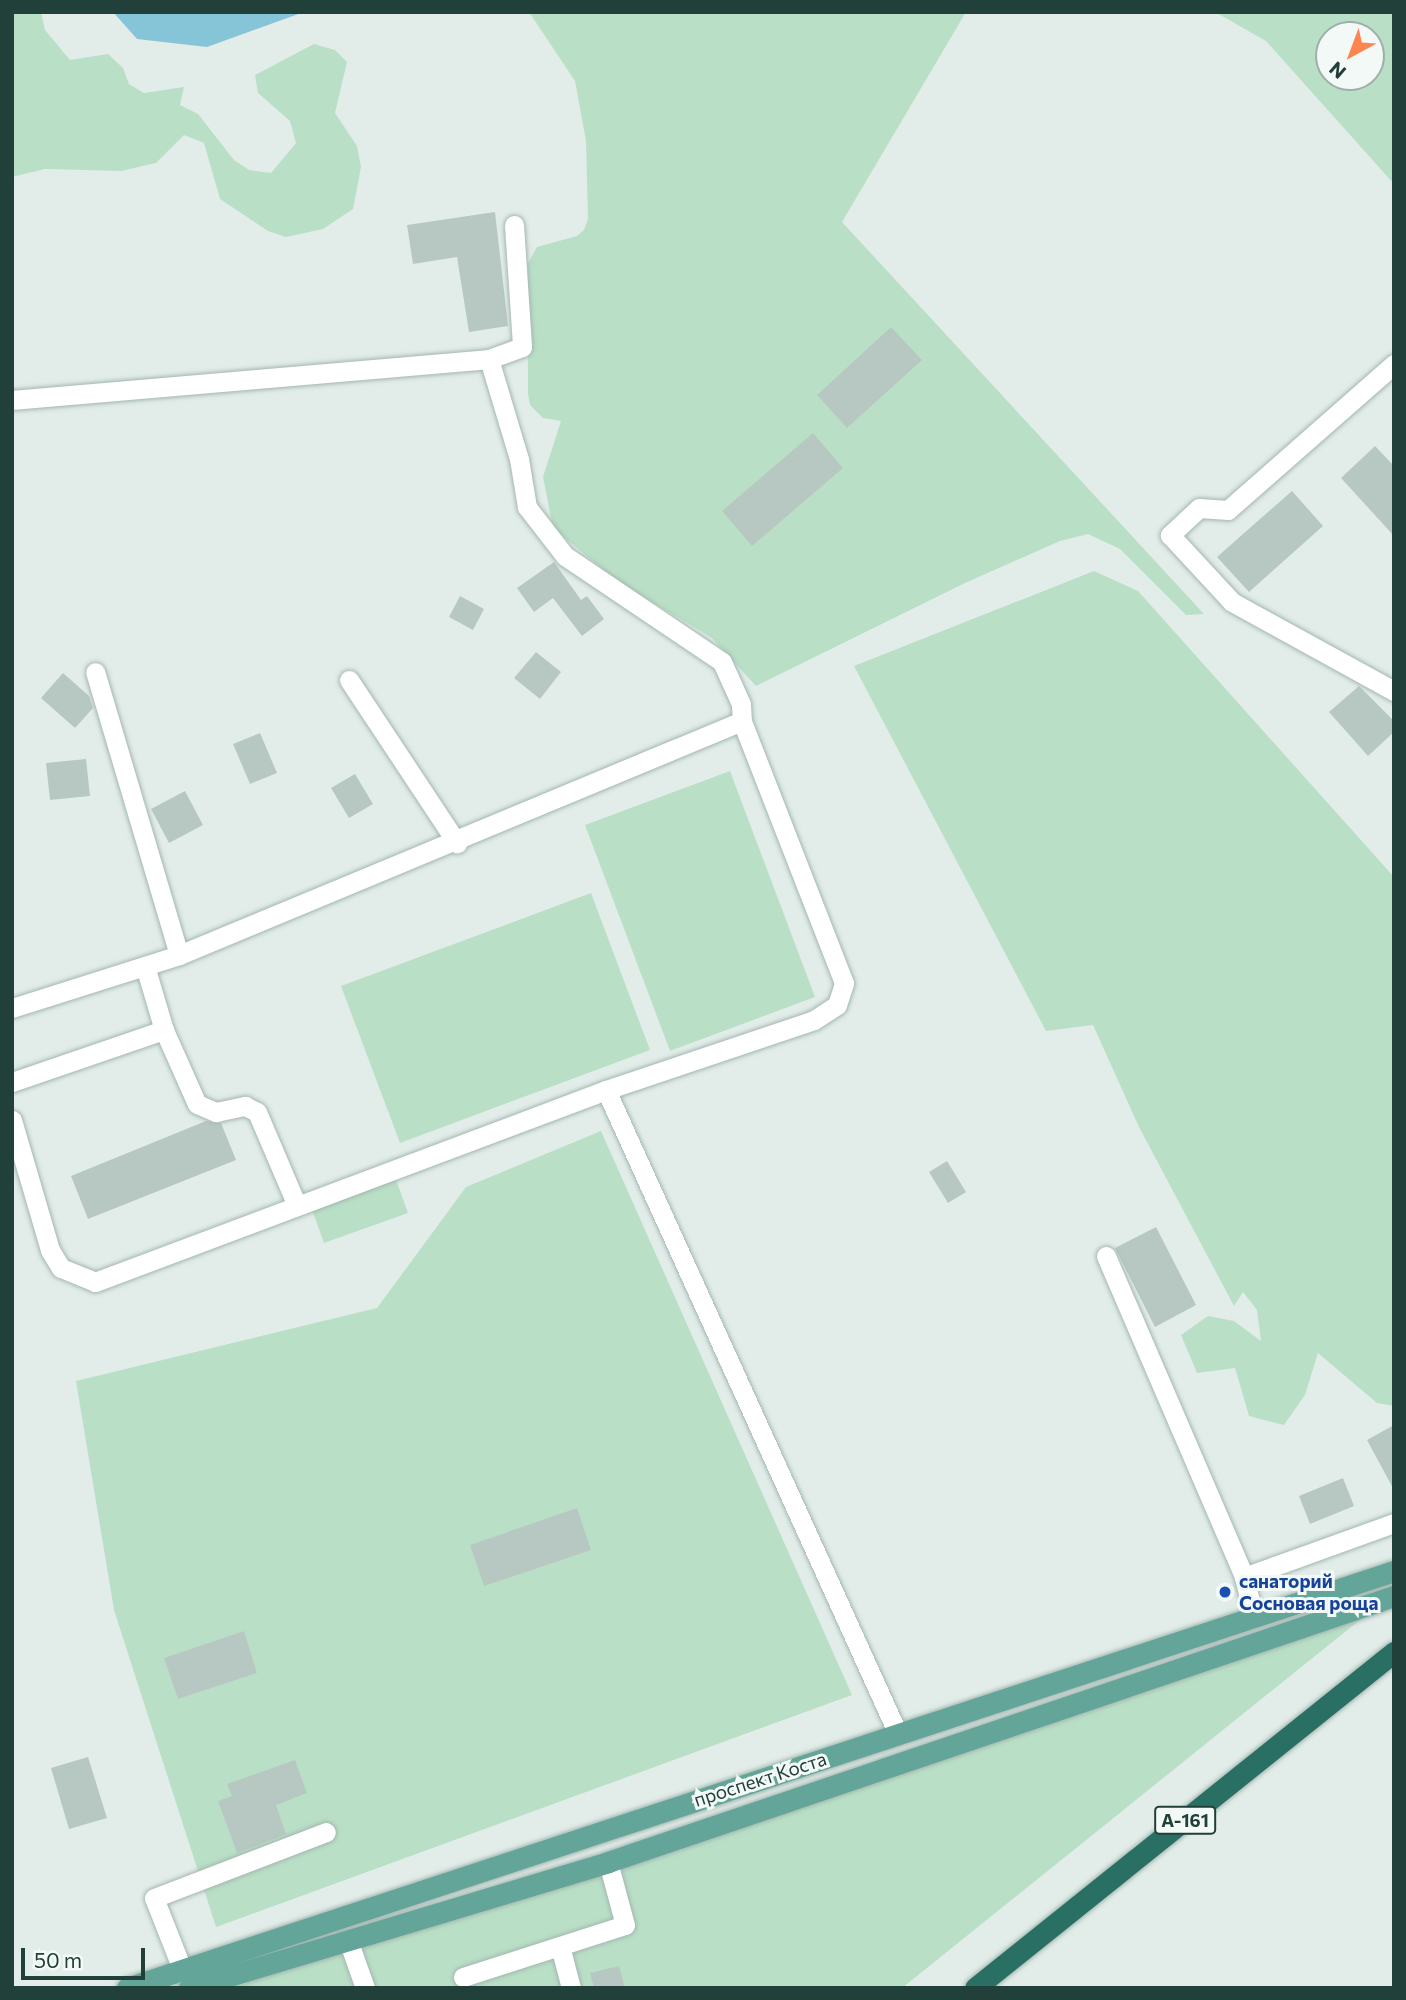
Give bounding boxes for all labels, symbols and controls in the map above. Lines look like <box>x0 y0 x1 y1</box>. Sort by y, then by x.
north arrow <box>1315 21 1385 91</box>
text: N <box>1324 57 1350 84</box>
place label: санаторий Сосновая роща <box>1239 1570 1378 1614</box>
marker: санаторий Сосновая роща <box>1217 1584 1233 1600</box>
street label: проспект Коста <box>691 1747 829 1811</box>
road number: А-161 <box>1154 1806 1216 1834</box>
scale bar <box>24 1934 149 1978</box>
text: 50 m <box>34 1947 82 1972</box>

